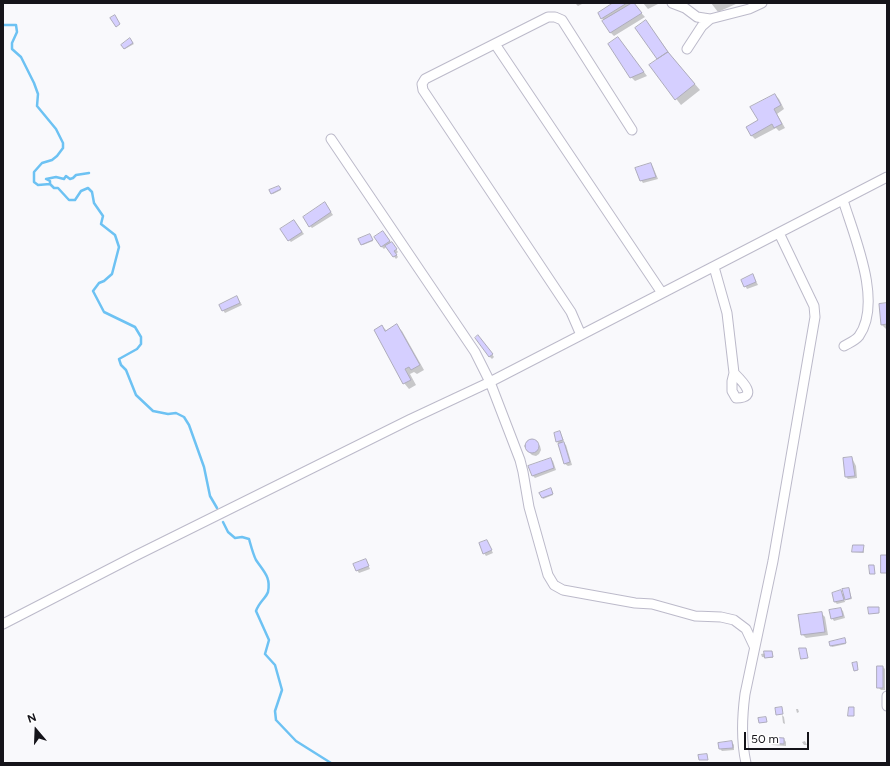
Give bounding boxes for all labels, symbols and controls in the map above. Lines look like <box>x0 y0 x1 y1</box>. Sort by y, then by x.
north arrow <box>16 710 56 750</box>
text: N <box>26 711 38 726</box>
scale bar <box>746 724 811 750</box>
text: 50 m <box>751 732 779 746</box>

